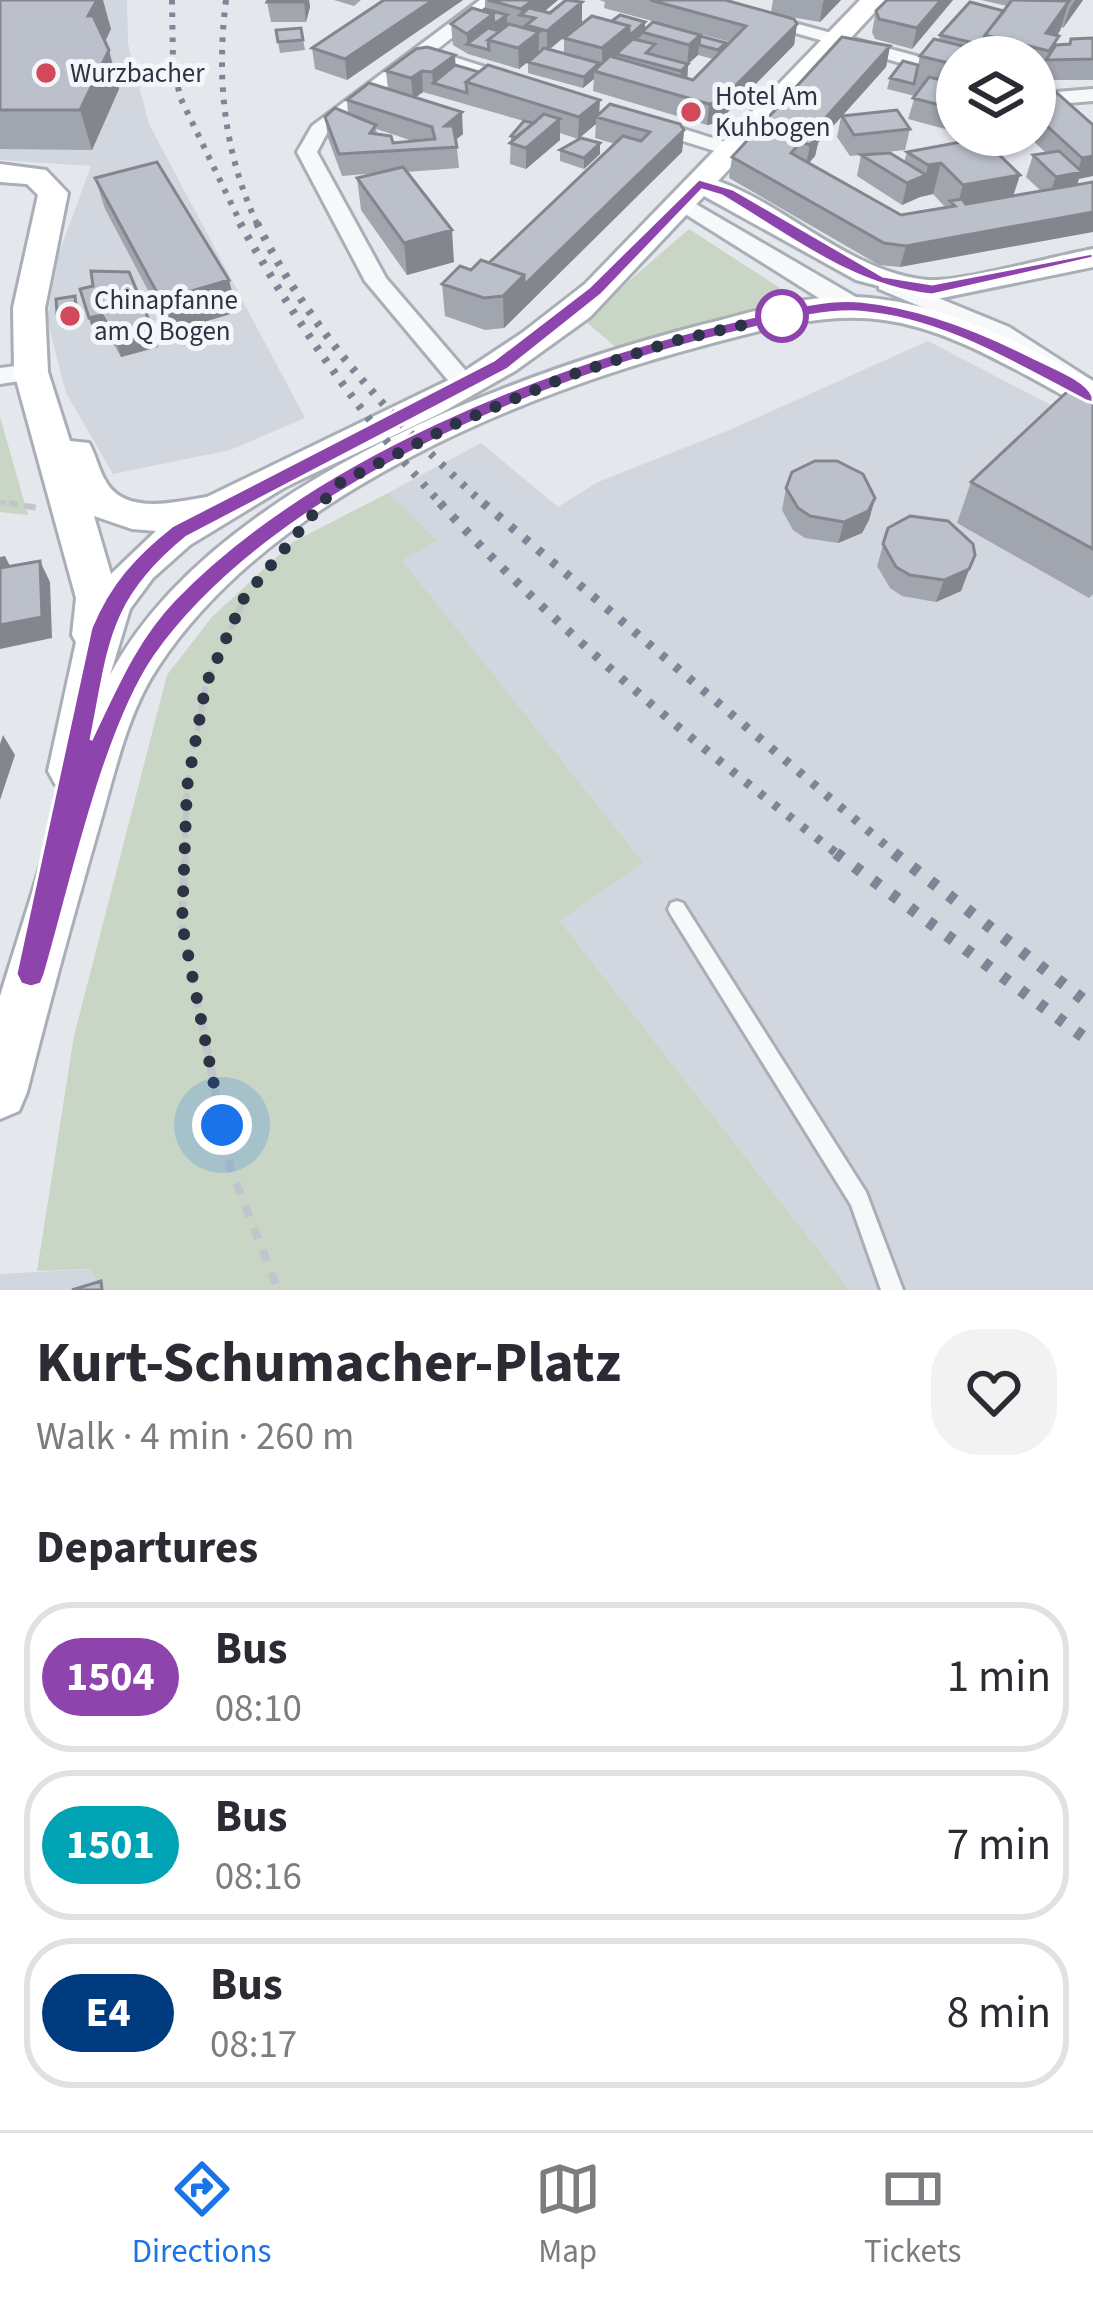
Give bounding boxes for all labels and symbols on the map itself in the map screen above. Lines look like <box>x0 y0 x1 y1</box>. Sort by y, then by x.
place label: Wurzbacher <box>70 54 205 93</box>
marker: Wurzbacher <box>33 60 59 86</box>
place label: Hotel Am Kuhbogen <box>715 77 831 147</box>
marker: Hotel Am Kuhbogen <box>678 99 704 125</box>
place label: Chinapfanne am Q Bogen <box>94 281 238 351</box>
unlabelled marker <box>757 291 807 341</box>
marker: Chinapfanne am Q Bogen <box>57 303 83 329</box>
your location <box>192 1095 252 1155</box>

